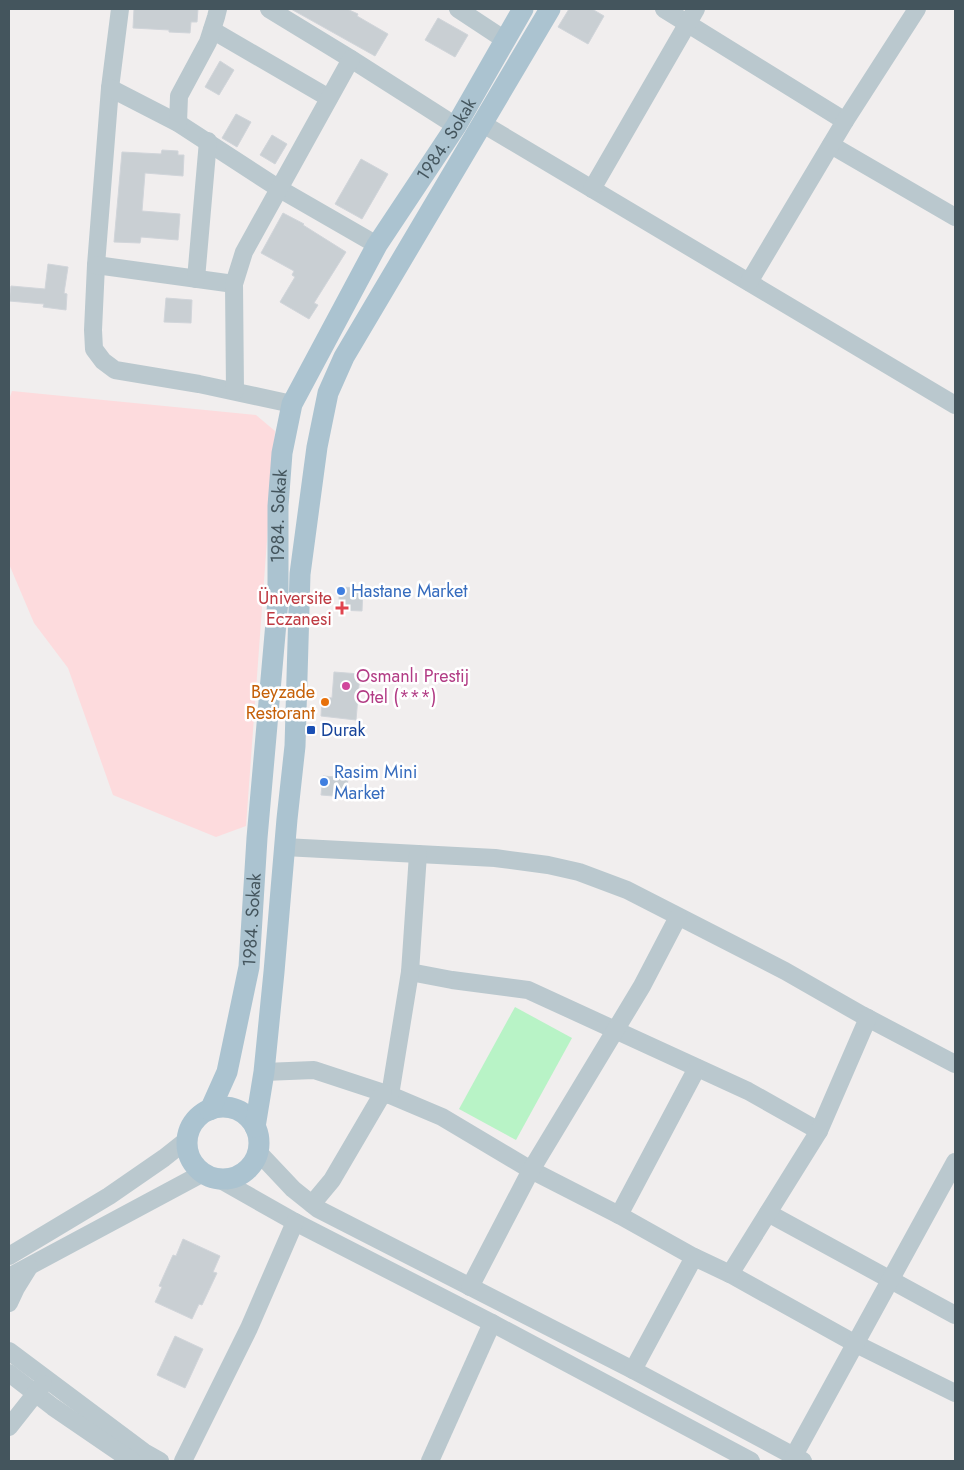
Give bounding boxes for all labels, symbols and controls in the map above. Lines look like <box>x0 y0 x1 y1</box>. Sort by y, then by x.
street label: 1984. Sokak <box>410 93 483 186</box>
street label: 1984. Sokak <box>265 468 294 563</box>
place label: Hastane Market <box>351 578 468 604</box>
place label: Üniversite Eczanesi <box>258 585 332 632</box>
marker: Hastane Market <box>335 585 347 597</box>
marker: Üniversite Eczanesi <box>336 602 348 614</box>
place label: Osmanlı Prestij Otel (***) <box>356 663 469 710</box>
place label: Beyzade Restorant <box>246 679 316 726</box>
marker: Osmanlı Prestij Otel (***) <box>340 680 352 692</box>
marker: Beyzade Restorant <box>319 696 331 708</box>
place label: Durak <box>321 717 366 743</box>
marker: Durak <box>305 724 317 736</box>
place label: Rasim Mini Market <box>334 759 418 806</box>
marker: Rasim Mini Market <box>318 776 330 788</box>
street label: 1984. Sokak <box>236 872 268 968</box>

